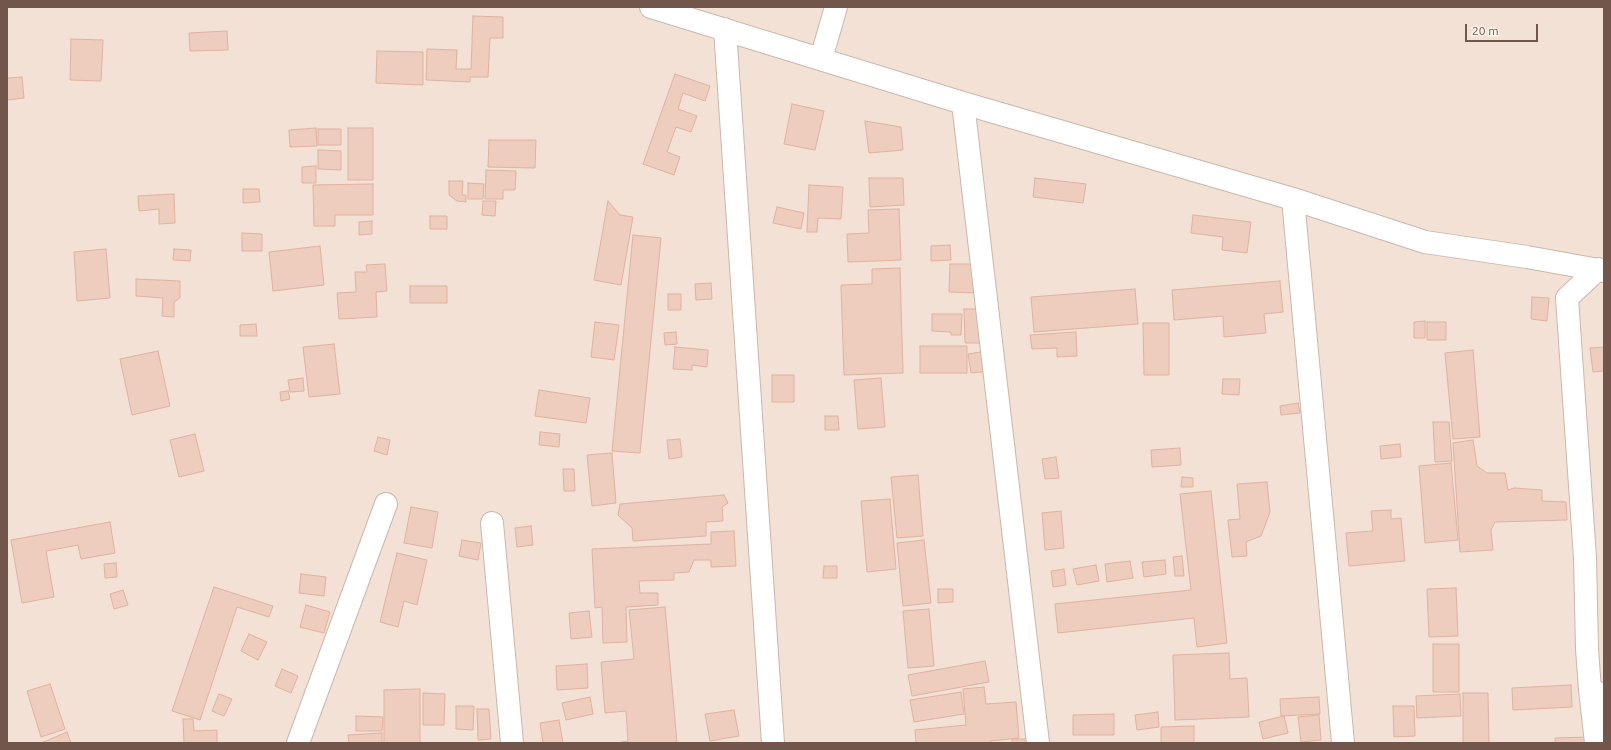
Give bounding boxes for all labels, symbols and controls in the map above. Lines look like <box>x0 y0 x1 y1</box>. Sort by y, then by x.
scale bar <box>1467 16 1540 42</box>
text: 20 m <box>1472 24 1499 37</box>

